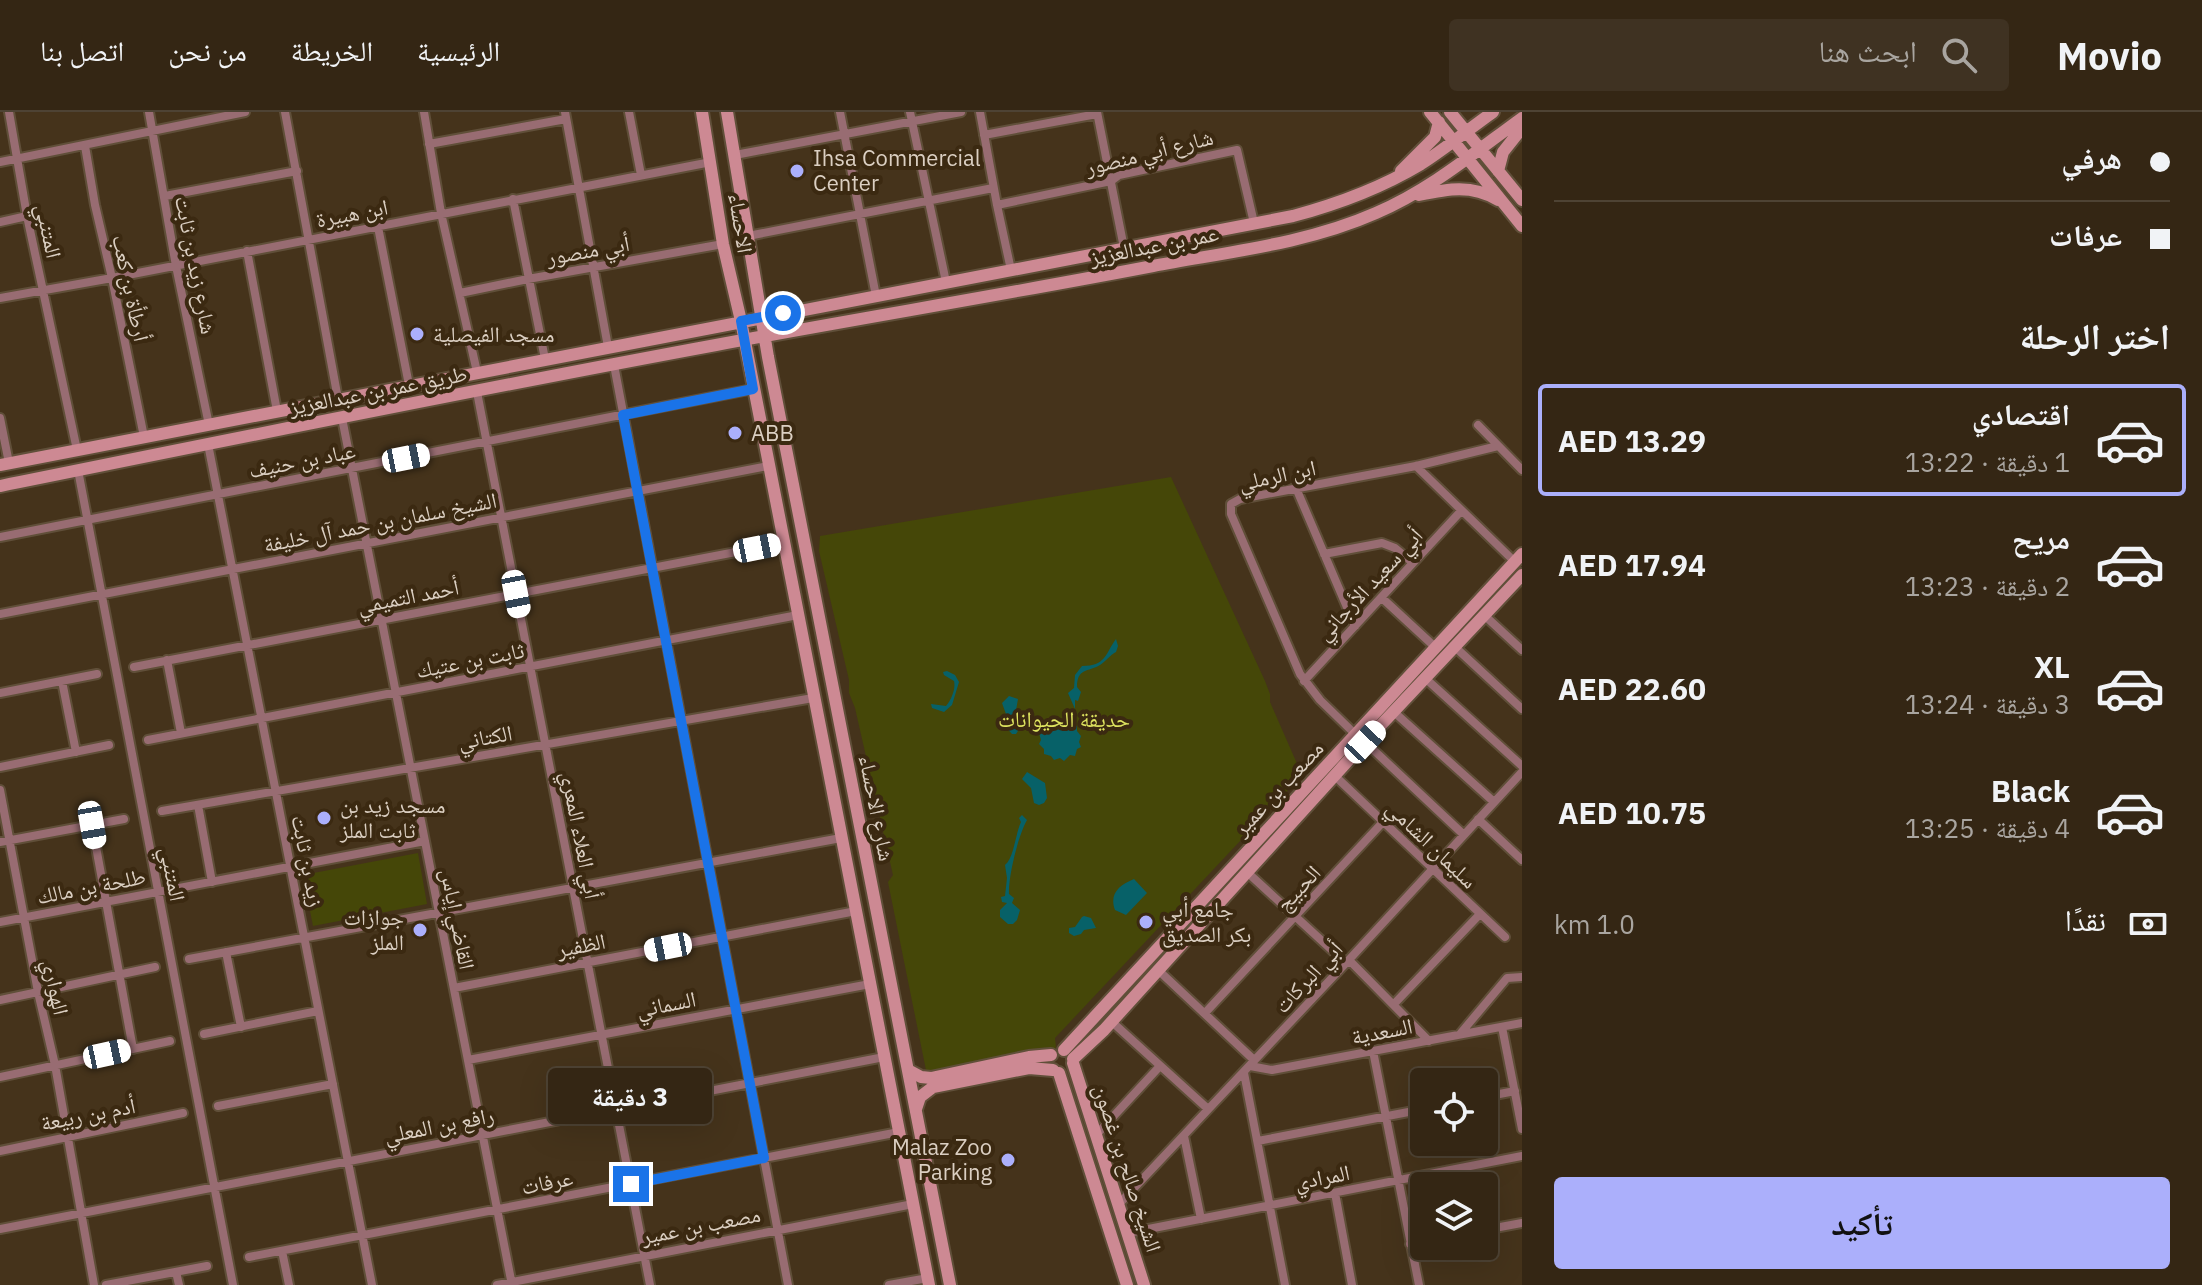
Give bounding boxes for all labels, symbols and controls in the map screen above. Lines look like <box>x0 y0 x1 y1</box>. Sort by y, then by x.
search box <box>1449 19 2009 91</box>
text: ابحث هنا <box>1818 31 1917 70</box>
text: Movio <box>2057 31 2162 80</box>
text: اتصل بنا <box>40 32 124 69</box>
text: من نحن <box>168 32 247 69</box>
text: الخريطة <box>291 32 373 69</box>
text: الرئيسية <box>417 32 500 69</box>
icon: search <box>1937 33 1981 77</box>
street label: شارع أبي منصور <box>1081 122 1217 185</box>
text: هرفي <box>2061 138 2122 177</box>
place label: Ihsa Commercial Center <box>813 143 981 197</box>
marker: Ihsa Commercial Center <box>788 162 806 180</box>
street label: ابن هبيرة <box>313 191 390 234</box>
street label: الاحساء <box>722 191 761 255</box>
street label: شارع زيد بن ثابت <box>169 193 224 336</box>
street label: المتنبي <box>26 201 69 261</box>
text: عرفات <box>2049 215 2122 254</box>
street label: عمر بن عبدالعزيز <box>1086 218 1221 271</box>
street label: أبي منصور <box>543 228 632 275</box>
street label: أرطأة بن كعب <box>106 232 157 344</box>
route start <box>765 295 801 331</box>
text: اختر الرحلة <box>2020 312 2170 359</box>
place label: مسجد الفيصلية <box>433 319 555 348</box>
marker: مسجد الفيصلية <box>408 325 426 343</box>
street label: طريق عمر بن عبدالعزيز <box>285 358 469 421</box>
text: اقتصادي <box>1972 394 2070 433</box>
icon: car <box>2094 404 2166 476</box>
place label: ABB <box>751 418 794 447</box>
text: AED 13.29 <box>1558 421 1706 460</box>
marker: ABB <box>726 424 744 442</box>
street label: عباد بن حنيف <box>246 435 358 484</box>
car <box>380 442 432 474</box>
text: 1 دقيقة · 13:22 <box>1905 445 2070 479</box>
street label: ابن الرملي <box>1235 452 1319 500</box>
street label: الشيخ سلمان بن حمد آل خليفة <box>261 485 499 558</box>
text: مريح <box>2012 518 2070 557</box>
street label: أبي سعيد الأرجاني <box>1309 521 1431 649</box>
icon: car <box>2094 528 2166 600</box>
car <box>731 532 783 564</box>
text: AED 17.94 <box>1558 545 1706 584</box>
car <box>500 568 532 620</box>
text: 2 دقيقة · 13:23 <box>1905 569 2070 603</box>
street label: أحمد التميمي <box>355 571 462 623</box>
street label: ثابت بن عتيك <box>413 635 526 684</box>
text: XL <box>2034 647 2070 686</box>
icon: car <box>2094 652 2166 724</box>
text: AED 22.60 <box>1558 669 1706 708</box>
text: 3 دقيقة · 13:24 <box>1905 687 2070 721</box>
park label: حديقة الحيوانات <box>998 704 1130 733</box>
car <box>1340 716 1390 768</box>
street label: الكتاني <box>455 717 515 759</box>
street label: مصعب بن عمير <box>1225 734 1329 842</box>
street label: شارع الاحساء <box>853 752 902 863</box>
street label: أبي العلاء المعري <box>551 769 608 902</box>
text: Black <box>1991 771 2070 810</box>
icon: car <box>2094 776 2166 848</box>
place label: مسجد زيد بن ثابت الملز <box>339 790 445 844</box>
street label: سليمان الشامي <box>1378 793 1484 897</box>
text: AED 10.75 <box>1558 793 1706 832</box>
car <box>76 799 108 851</box>
marker: مسجد زيد بن ثابت الملز <box>315 809 333 827</box>
text: 4 دقيقة · 13:25 <box>1905 811 2070 845</box>
street label: زيد بن ثابت <box>285 813 332 909</box>
street label: المتنبي <box>150 844 193 904</box>
street label: الحبيج <box>1269 858 1327 917</box>
street label: طلحة بن مالك <box>34 861 148 910</box>
street label: القاضي إياس <box>431 866 482 973</box>
place label: جامع أبي بكر الصديق <box>1162 894 1251 948</box>
text: نقدًا <box>2065 900 2106 939</box>
place label: جوازات الملز <box>344 902 404 956</box>
icon: cash <box>2126 902 2170 946</box>
text: 1.0 km <box>1554 907 1635 941</box>
marker: جامع أبي بكر الصديق <box>1137 913 1155 931</box>
marker: جوازات الملز <box>411 921 429 939</box>
street label: الظفير <box>553 926 608 964</box>
car <box>642 931 694 963</box>
street label: أبي البركات <box>1267 934 1351 1021</box>
street label: الهواري <box>33 957 76 1018</box>
street label: السماني <box>634 984 699 1027</box>
street label: السعدية <box>1349 1010 1415 1051</box>
car <box>81 1037 133 1071</box>
callout: 3 دقيقة <box>549 1068 713 1124</box>
map controls <box>1410 1068 1498 1260</box>
button: locate <box>1410 1068 1498 1156</box>
text: 3 دقيقة <box>592 1079 668 1113</box>
street label: الشيخ صالح بن غصون <box>1088 1080 1169 1256</box>
street label: أدم بن ربيعة <box>38 1090 138 1138</box>
street label: رافع بن المعلي <box>381 1100 497 1153</box>
place label: Malaz Zoo Parking <box>892 1132 992 1186</box>
marker: Malaz Zoo Parking <box>999 1151 1017 1169</box>
street label: المرادي <box>1292 1157 1353 1200</box>
street label: عرفات <box>519 1162 575 1201</box>
route end <box>613 1166 649 1202</box>
button: layers <box>1410 1172 1498 1260</box>
button: تأكيد <box>1554 1177 2170 1269</box>
street label: مصعب بن عمير <box>638 1199 763 1250</box>

